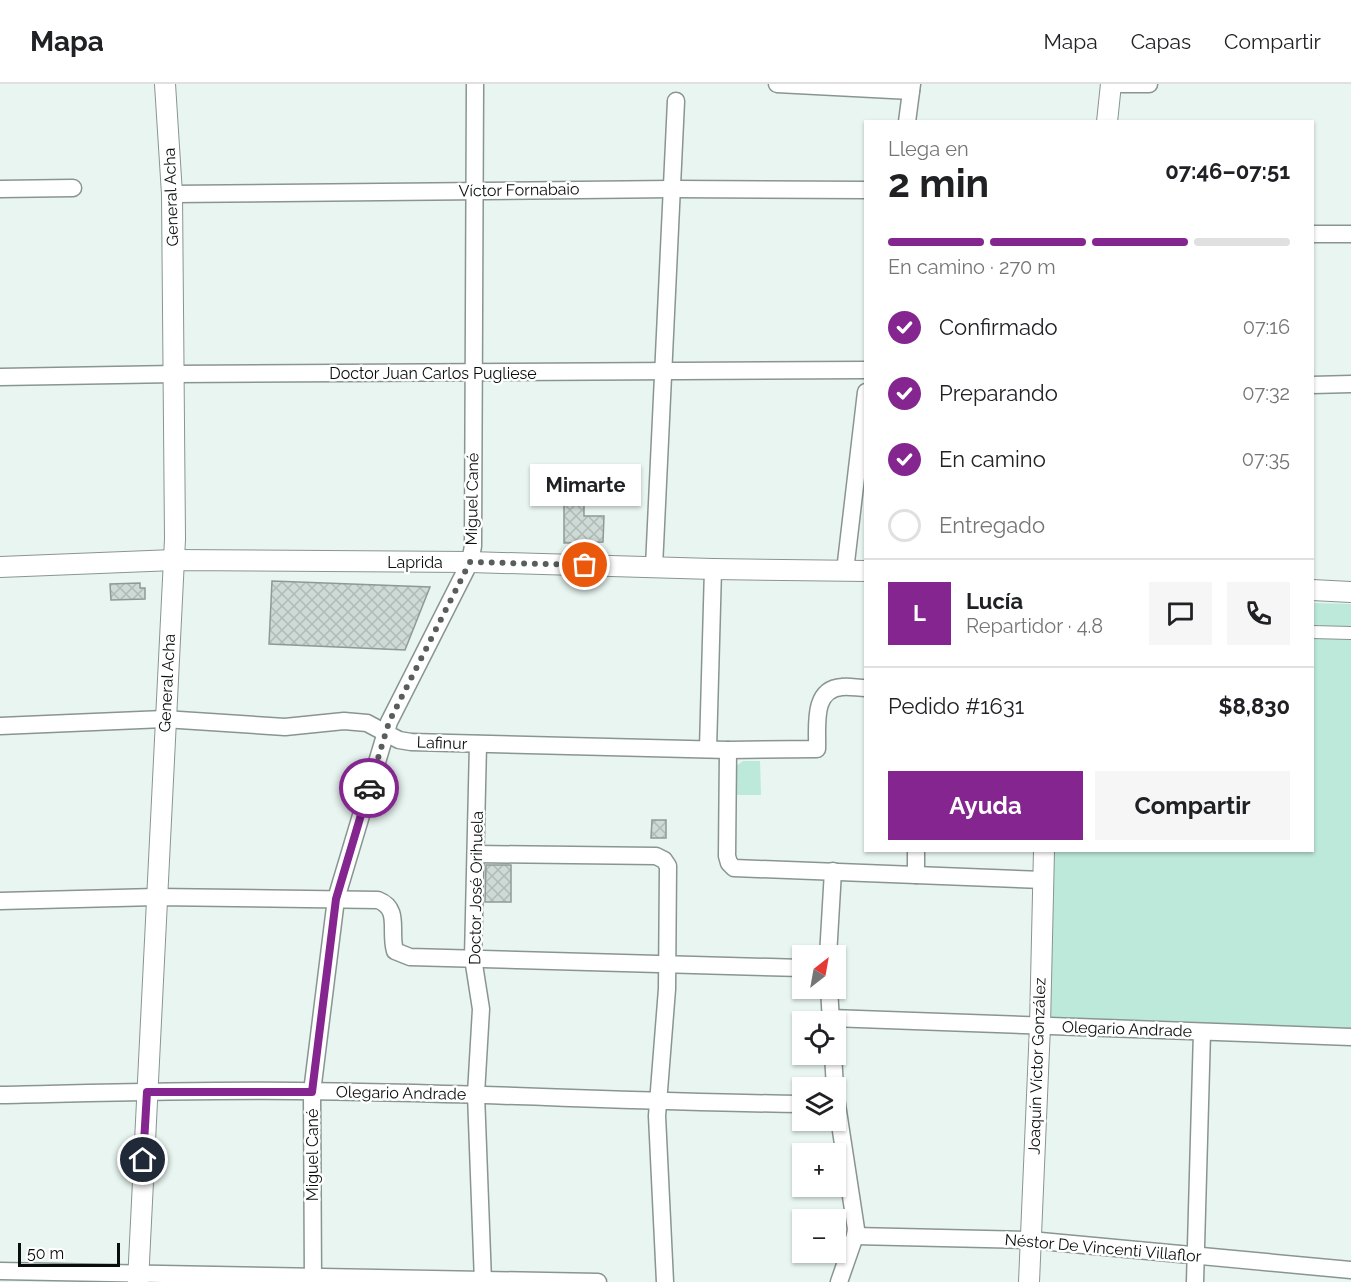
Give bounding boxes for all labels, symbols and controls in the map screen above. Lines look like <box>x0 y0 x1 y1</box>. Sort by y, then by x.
text: Mapa <box>30 25 104 58</box>
text: Mapa <box>1043 29 1098 54</box>
text: Capas <box>1131 29 1191 54</box>
text: Compartir <box>1224 29 1321 54</box>
text: Llega en <box>888 137 969 161</box>
street label: General Acha <box>160 147 182 247</box>
text: 07:46–07:51 <box>1165 158 1290 184</box>
text: 2 min <box>888 160 989 206</box>
street label: Víctor Fornabaio <box>458 179 580 201</box>
text: En camino · 270 m <box>888 255 1056 279</box>
icon: check <box>888 311 921 344</box>
text: Confirmado <box>939 314 1058 340</box>
text: 07:16 <box>1243 315 1290 339</box>
street label: Doctor Juan Carlos Pugliese <box>329 364 537 383</box>
icon: check <box>888 377 921 410</box>
text: Preparando <box>939 380 1058 406</box>
text: 07:32 <box>1242 381 1290 405</box>
icon: check <box>888 443 921 476</box>
text: En camino <box>939 446 1046 472</box>
text: 07:35 <box>1242 447 1290 471</box>
street label: Miguel Cané <box>462 453 482 545</box>
callout: Mimarte <box>530 463 640 505</box>
text: Mimarte <box>546 473 625 497</box>
text: Entregado <box>939 512 1045 538</box>
pin <box>559 539 610 590</box>
icon: bag <box>568 548 601 581</box>
street label: Laprida <box>387 553 443 572</box>
button: chat <box>1149 582 1212 645</box>
button: phone <box>1227 582 1290 645</box>
text: Lucía <box>966 588 1023 614</box>
text: L <box>913 600 926 626</box>
text: Repartidor · 4.8 <box>966 614 1103 638</box>
street label: General Acha <box>155 633 179 733</box>
text: Pedido #1631 <box>888 693 1024 719</box>
text: $8,830 <box>1219 693 1290 719</box>
street label: Lafinur <box>416 733 468 753</box>
courier <box>339 758 399 818</box>
button: Ayuda <box>888 771 1083 840</box>
button: Compartir <box>1095 771 1290 840</box>
icon: car <box>353 772 386 805</box>
street label: Doctor José Orihuela <box>465 811 487 965</box>
north arrow <box>792 945 846 999</box>
map controls <box>792 945 846 1263</box>
street label: Joaquín Víctor González <box>1024 977 1050 1155</box>
button: locate <box>792 1011 846 1065</box>
street label: Olegario Andrade <box>1062 1017 1192 1041</box>
button: layers <box>792 1077 846 1131</box>
street label: Olegario Andrade <box>336 1082 466 1104</box>
street label: Miguel Cané <box>303 1109 322 1201</box>
pin <box>117 1134 168 1185</box>
icon: home <box>126 1143 159 1176</box>
button: + <box>792 1143 846 1197</box>
button: − <box>792 1209 846 1263</box>
street label: Néstor De Vincenti Villaflor <box>1004 1230 1203 1266</box>
scale bar <box>18 1240 120 1268</box>
text: 50 m <box>27 1244 64 1263</box>

